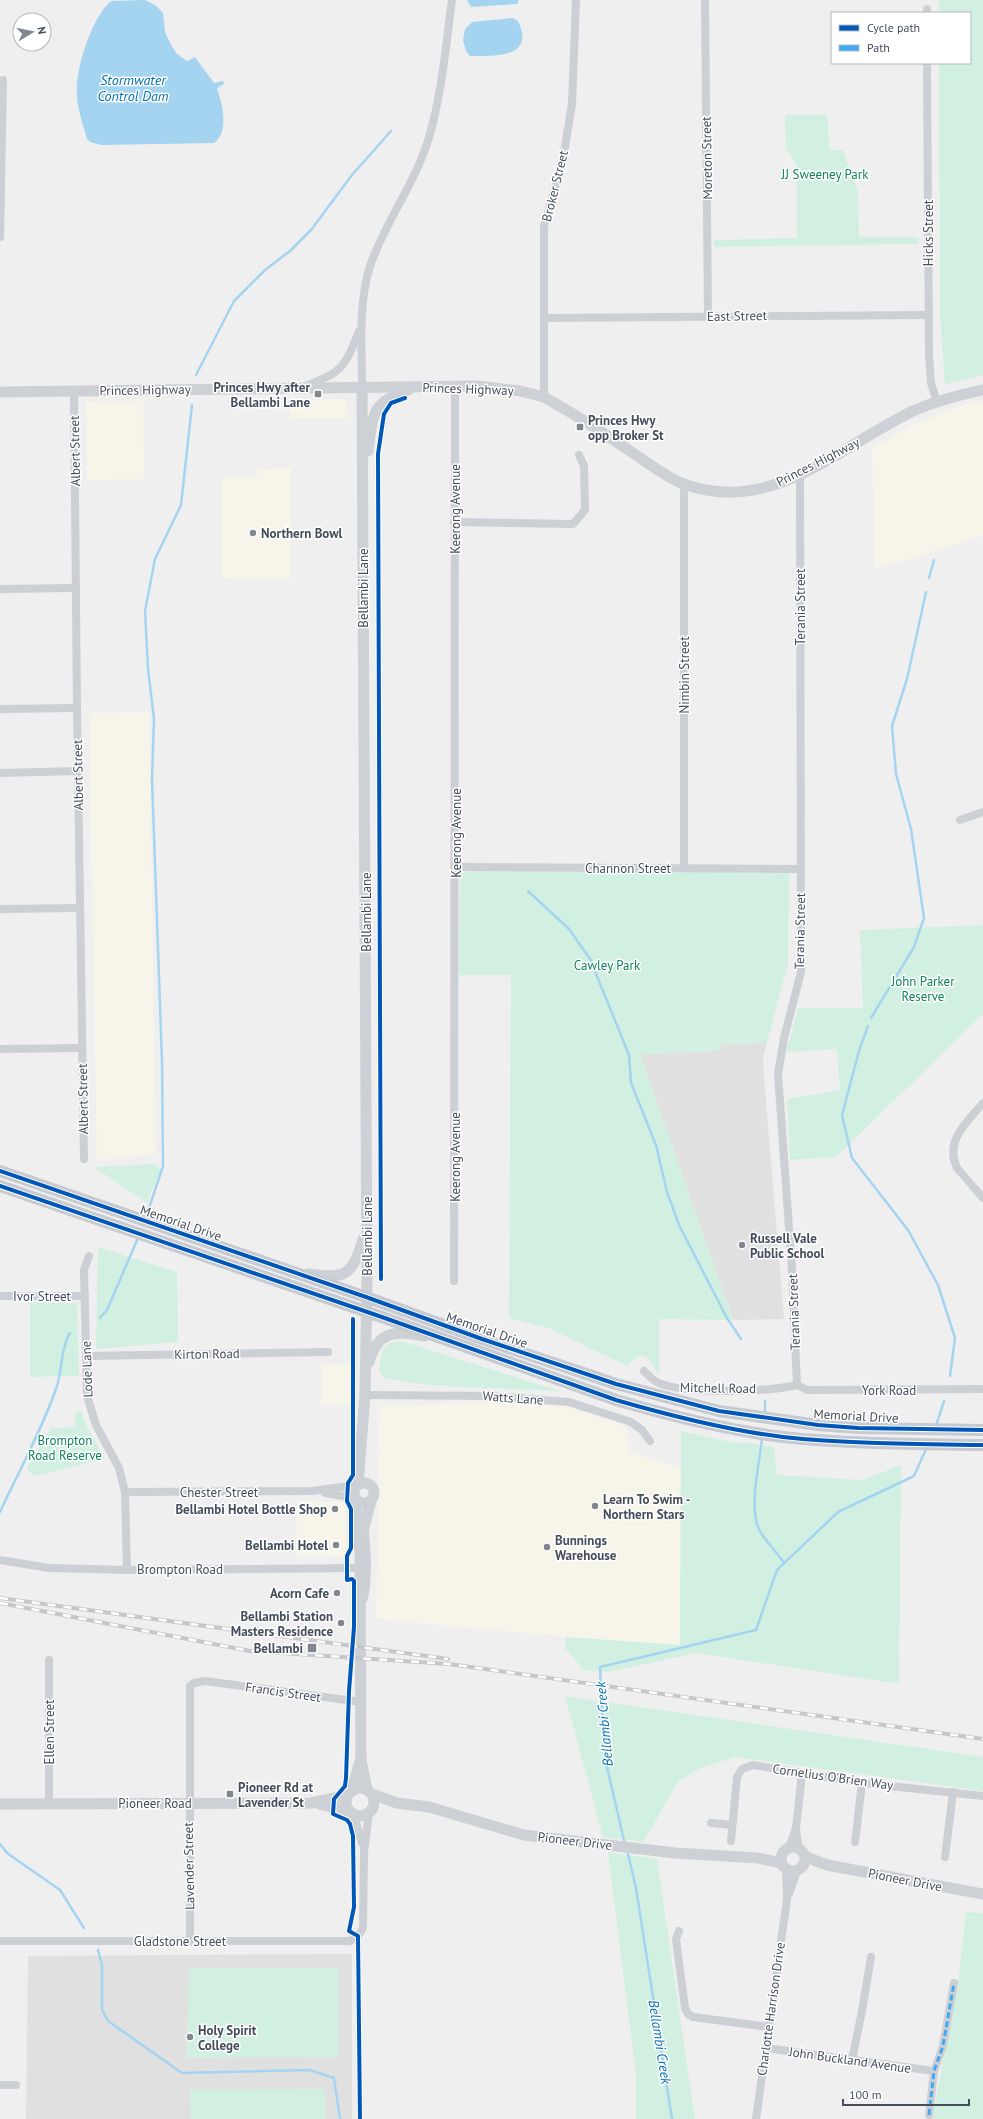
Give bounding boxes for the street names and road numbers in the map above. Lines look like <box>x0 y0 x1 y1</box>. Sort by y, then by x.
street label: Moreton Street <box>698 116 716 200</box>
street label: Broker Street <box>538 148 572 223</box>
street label: Hicks Street <box>920 199 937 266</box>
street label: East Street <box>707 307 768 325</box>
street label: Princes Highway <box>422 379 514 399</box>
street label: Princes Highway <box>99 381 191 399</box>
street label: Albert Street <box>66 415 84 487</box>
street label: Princes Highway <box>773 434 863 490</box>
street label: Keerong Avenue <box>447 464 464 554</box>
street label: Bellambi Lane <box>355 548 372 628</box>
street label: Terania Street <box>792 568 809 645</box>
street label: Nimbin Street <box>676 636 693 714</box>
street label: Albert Street <box>69 739 87 811</box>
street label: Keerong Avenue <box>448 788 465 878</box>
street label: Channon Street <box>585 860 672 877</box>
street label: Bellambi Lane <box>358 872 375 952</box>
street label: Terania Street <box>791 892 809 970</box>
street label: Albert Street <box>74 1063 92 1135</box>
street label: Keerong Avenue <box>447 1112 464 1202</box>
street label: Bellambi Lane <box>359 1196 376 1276</box>
street label: Memorial Drive <box>138 1201 224 1245</box>
street label: Terania Street <box>784 1273 804 1351</box>
street label: Ivor Street <box>13 1288 72 1305</box>
street label: Memorial Drive <box>444 1308 530 1352</box>
street label: Lode Lane <box>78 1340 96 1398</box>
street label: Kirton Road <box>174 1345 240 1363</box>
street label: Mitchell Road <box>680 1379 756 1397</box>
street label: York Road <box>862 1382 916 1399</box>
street label: Watts Lane <box>482 1387 544 1409</box>
street label: Memorial Drive <box>813 1405 899 1427</box>
street label: Chester Street <box>180 1484 259 1501</box>
street label: Brompton Road <box>137 1561 223 1578</box>
street label: Francis Street <box>244 1678 322 1706</box>
street label: Ellen Street <box>41 1699 58 1764</box>
street label: Cornelius O'Brien Way <box>772 1760 894 1794</box>
street label: Pioneer Road <box>118 1795 192 1812</box>
street label: Lavender Street <box>180 1822 198 1910</box>
street label: Pioneer Drive <box>537 1828 613 1854</box>
street label: Pioneer Drive <box>867 1865 943 1895</box>
street label: Gladstone Street <box>134 1933 227 1950</box>
street label: Charlotte Harrison Drive <box>753 1941 789 2077</box>
street label: John Buckland Avenue <box>787 2043 912 2077</box>

